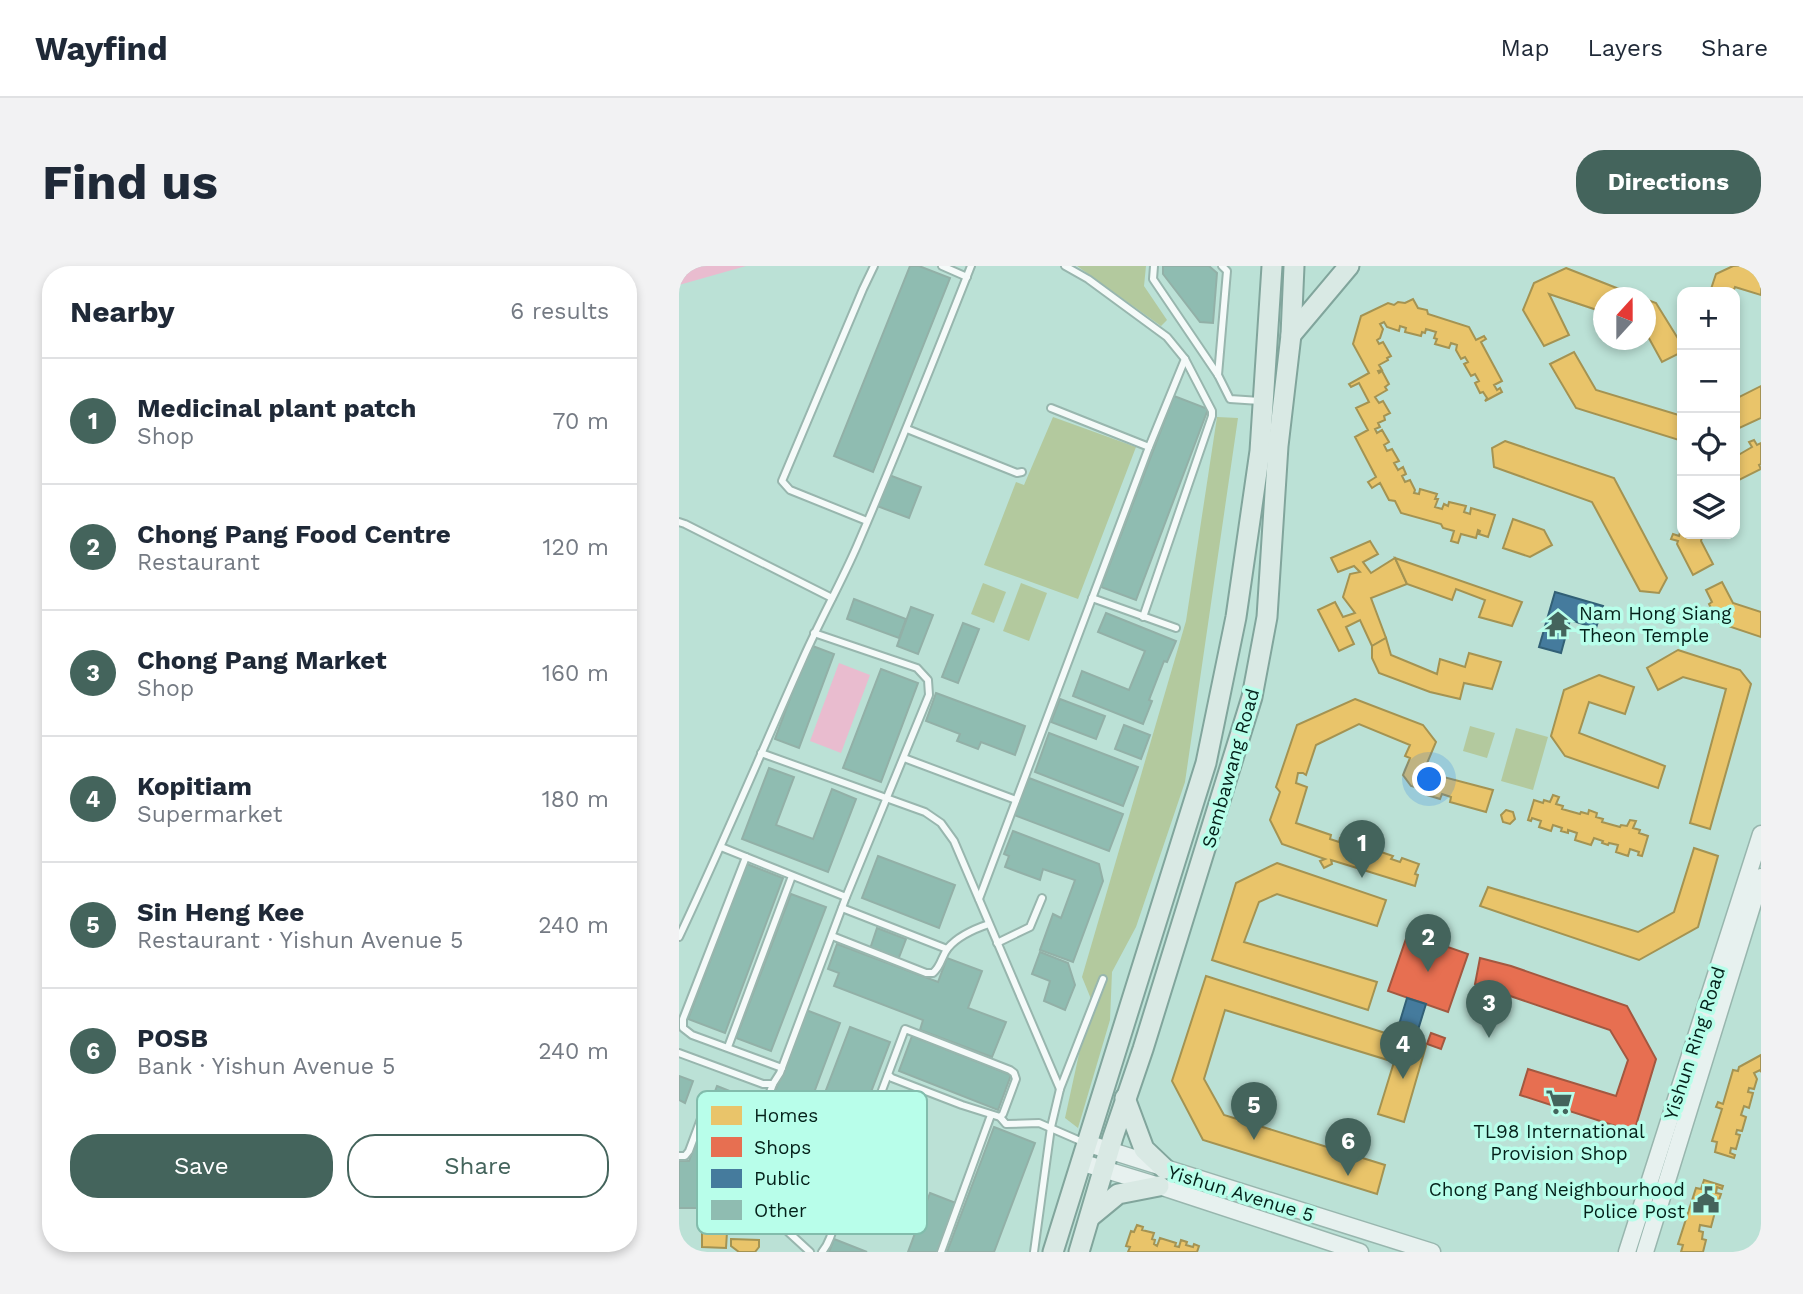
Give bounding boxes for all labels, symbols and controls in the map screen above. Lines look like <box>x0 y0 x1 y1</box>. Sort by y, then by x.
text: Wayfind <box>35 29 168 68</box>
text: Map <box>1501 34 1549 62</box>
text: Layers <box>1587 34 1663 62</box>
text: Share <box>1701 34 1768 62</box>
button: Directions <box>1576 150 1761 214</box>
text: Find us <box>42 153 218 211</box>
north arrow <box>1593 287 1656 350</box>
map controls <box>1677 287 1740 539</box>
button: + <box>1677 287 1740 350</box>
text: Nearby <box>70 294 175 329</box>
text: 6 results <box>510 298 609 325</box>
button: − <box>1677 350 1740 413</box>
text: Medicinal plant patch <box>137 393 416 423</box>
text: 1 <box>88 408 98 435</box>
text: 70 m <box>552 408 609 435</box>
button: locate <box>1677 413 1740 476</box>
text: Shop <box>137 423 194 450</box>
button: layers <box>1677 476 1740 539</box>
text: Chong Pang Food Centre <box>137 519 451 549</box>
text: 2 <box>86 534 100 561</box>
text: 120 m <box>543 534 609 561</box>
text: Restaurant <box>137 549 260 576</box>
place label: Nam Hong Siang Theon Temple <box>1579 602 1732 647</box>
temple icon: Nam Hong Siang Theon Temple <box>1543 609 1573 639</box>
text: Chong Pang Market <box>137 645 387 675</box>
text: 3 <box>86 660 100 687</box>
text: 160 m <box>542 660 609 687</box>
text: Shop <box>137 675 194 702</box>
street label: Sembawang Road <box>1197 686 1264 851</box>
your location <box>1412 762 1446 796</box>
text: Kopitiam <box>137 771 252 801</box>
text: 4 <box>86 786 100 813</box>
text: 180 m <box>542 786 609 813</box>
text: Supermarket <box>137 801 282 828</box>
pin: 1 <box>1339 820 1385 878</box>
text: Sin Heng Kee <box>137 897 304 927</box>
text: 5 <box>86 912 100 939</box>
text: 240 m <box>538 912 609 939</box>
pin: 2 <box>1405 914 1451 972</box>
text: Restaurant · Yishun Avenue 5 <box>137 927 463 954</box>
street label: Yishun Ring Road <box>1659 964 1730 1123</box>
pin: 3 <box>1466 980 1512 1038</box>
pin: 4 <box>1380 1021 1426 1079</box>
text: POSB <box>137 1023 208 1053</box>
text: 6 <box>86 1038 100 1065</box>
text: 240 m <box>538 1038 609 1065</box>
text: Bank · Yishun Avenue 5 <box>137 1053 395 1080</box>
pin: 5 <box>1231 1082 1277 1140</box>
supermarket icon: TL98 International Provision Shop <box>1544 1087 1574 1117</box>
legend <box>697 1091 927 1234</box>
text: Homes <box>754 1104 818 1127</box>
pin: 6 <box>1325 1118 1371 1176</box>
place label: TL98 International Provision Shop <box>1473 1120 1645 1165</box>
button: Save <box>70 1134 333 1198</box>
button: Share <box>347 1134 609 1198</box>
text: Shops <box>754 1136 811 1159</box>
street label: Yishun Avenue 5 <box>1165 1160 1317 1227</box>
text: Public <box>754 1167 811 1190</box>
place label: Chong Pang Neighbourhood Police Post <box>1429 1178 1685 1223</box>
public building icon: Chong Pang Neighbourhood Police Post <box>1691 1185 1721 1215</box>
text: Other <box>754 1199 807 1222</box>

